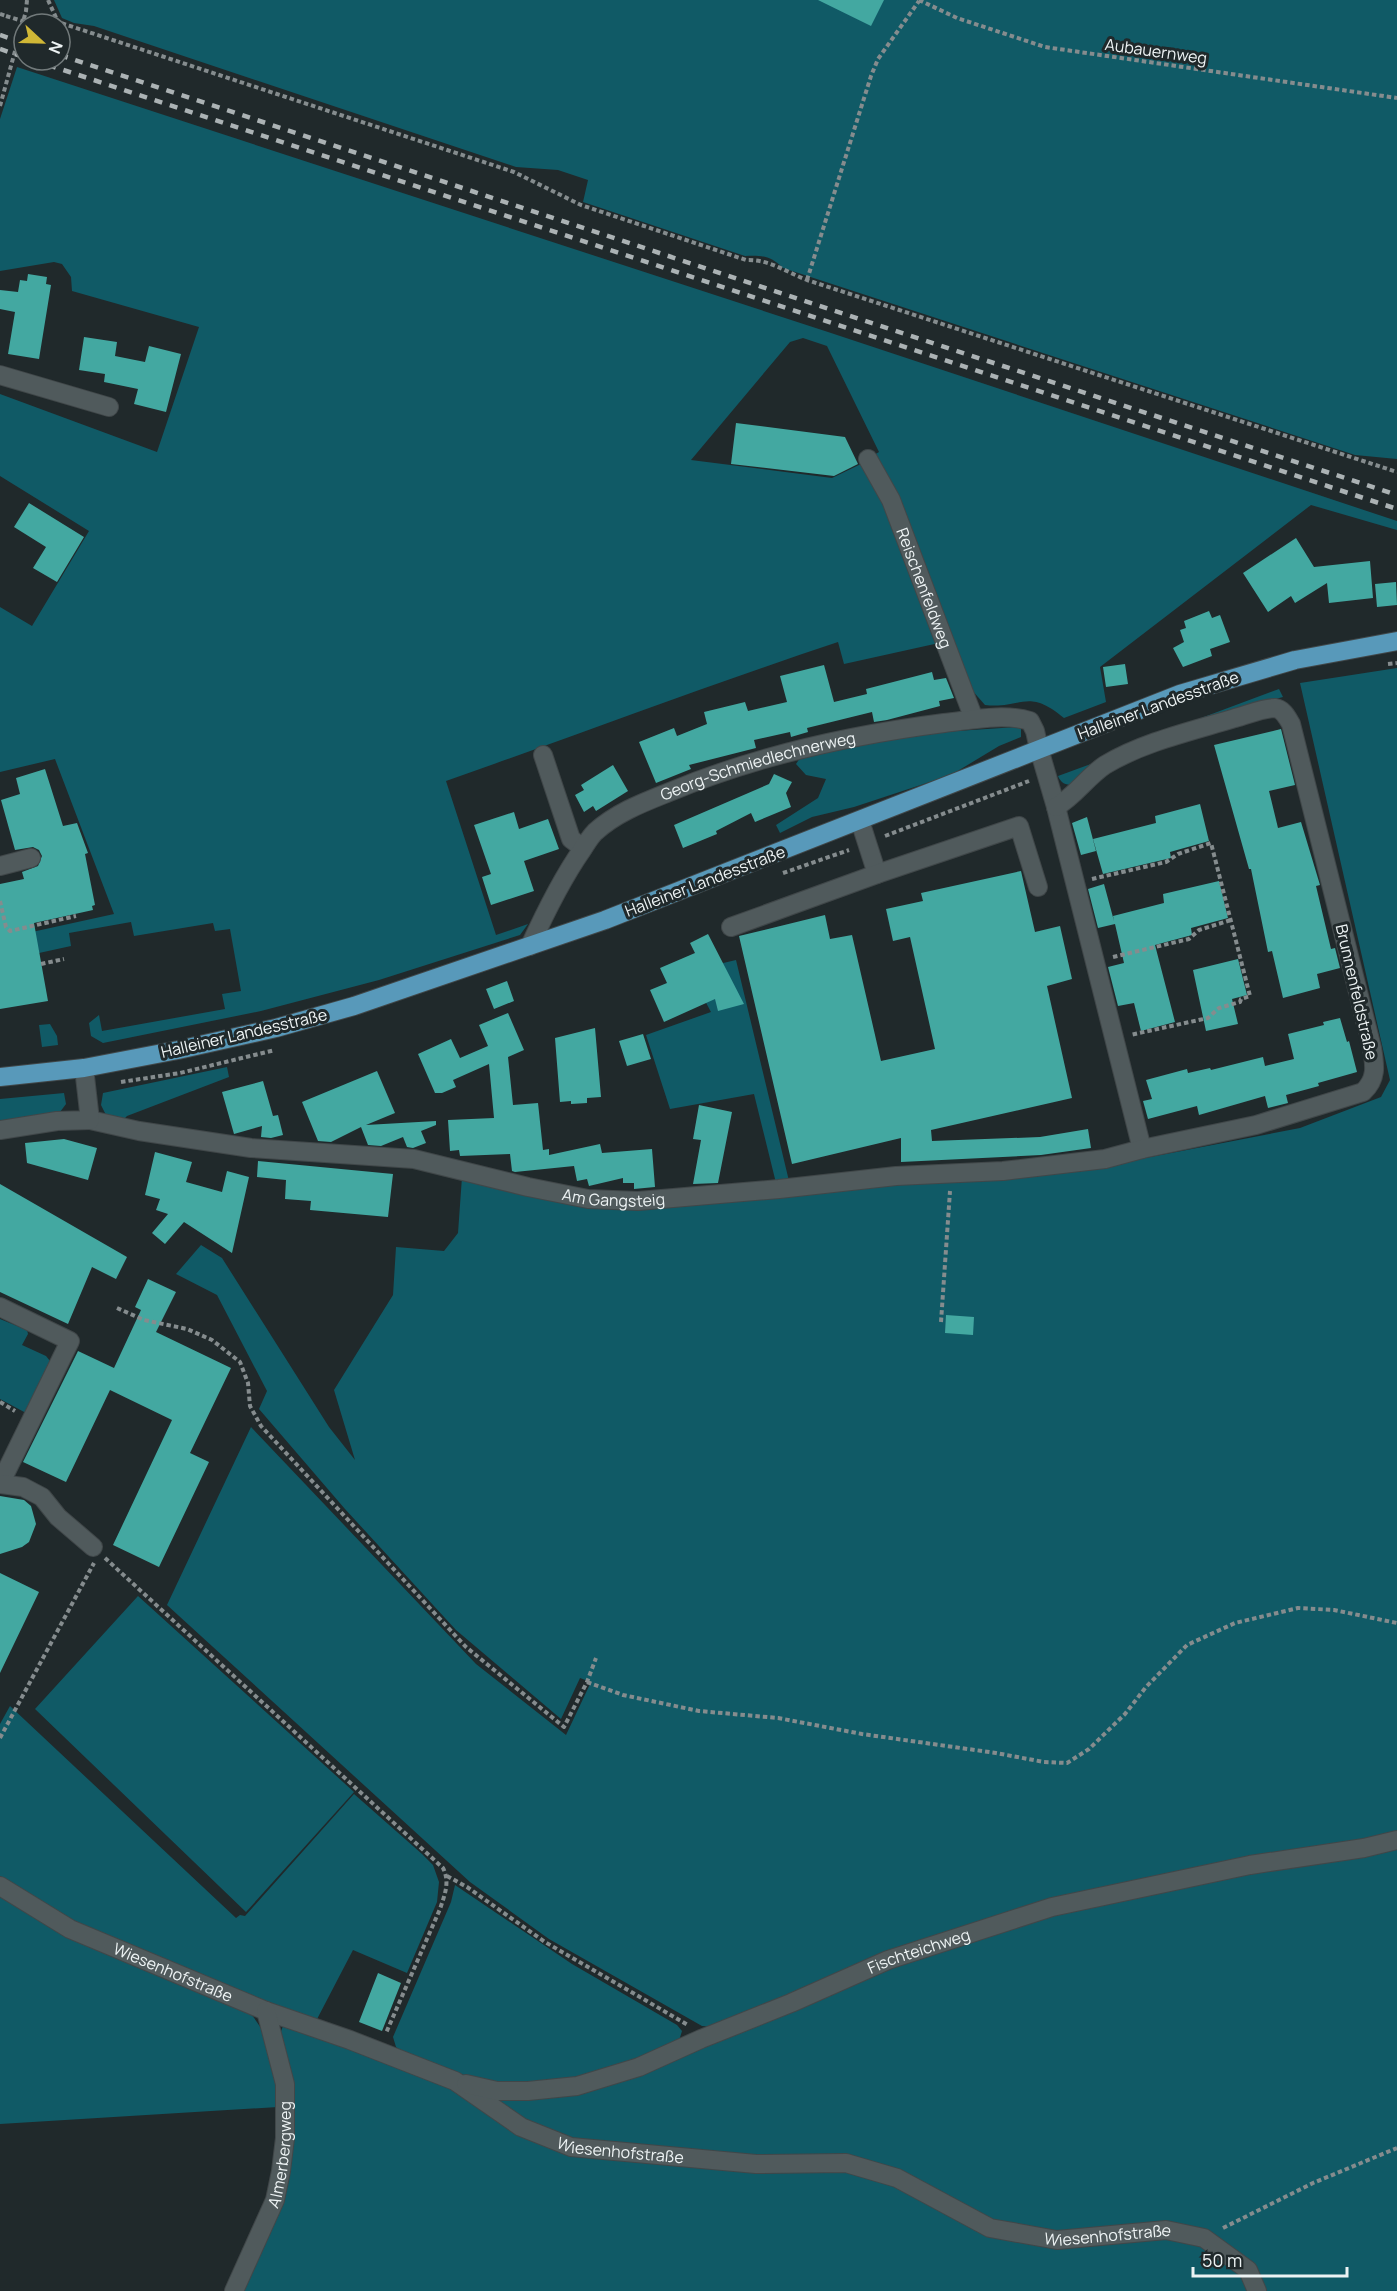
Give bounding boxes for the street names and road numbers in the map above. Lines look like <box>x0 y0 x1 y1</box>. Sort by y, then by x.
street label: Aubauernweg <box>1104 33 1208 69</box>
street label: Reischenfeldweg <box>891 524 957 651</box>
street label: Halleiner Landesstraße <box>1074 666 1242 744</box>
street label: Georg-Schmiedlechnerweg <box>657 726 857 806</box>
street label: Halleiner Landesstraße <box>622 840 788 922</box>
street label: Brunnenfeldstraße <box>1331 922 1383 1062</box>
street label: Halleiner Landesstraße <box>159 1003 329 1063</box>
street label: Am Gangsteig <box>560 1183 666 1212</box>
street label: Fischteichweg <box>864 1923 973 1979</box>
street label: Wiesenhofstraße <box>110 1937 236 2007</box>
street label: Almerbergweg <box>262 2101 296 2211</box>
street label: Wiesenhofstraße <box>554 2131 685 2168</box>
street label: Wiesenhofstraße <box>1042 2218 1173 2251</box>

